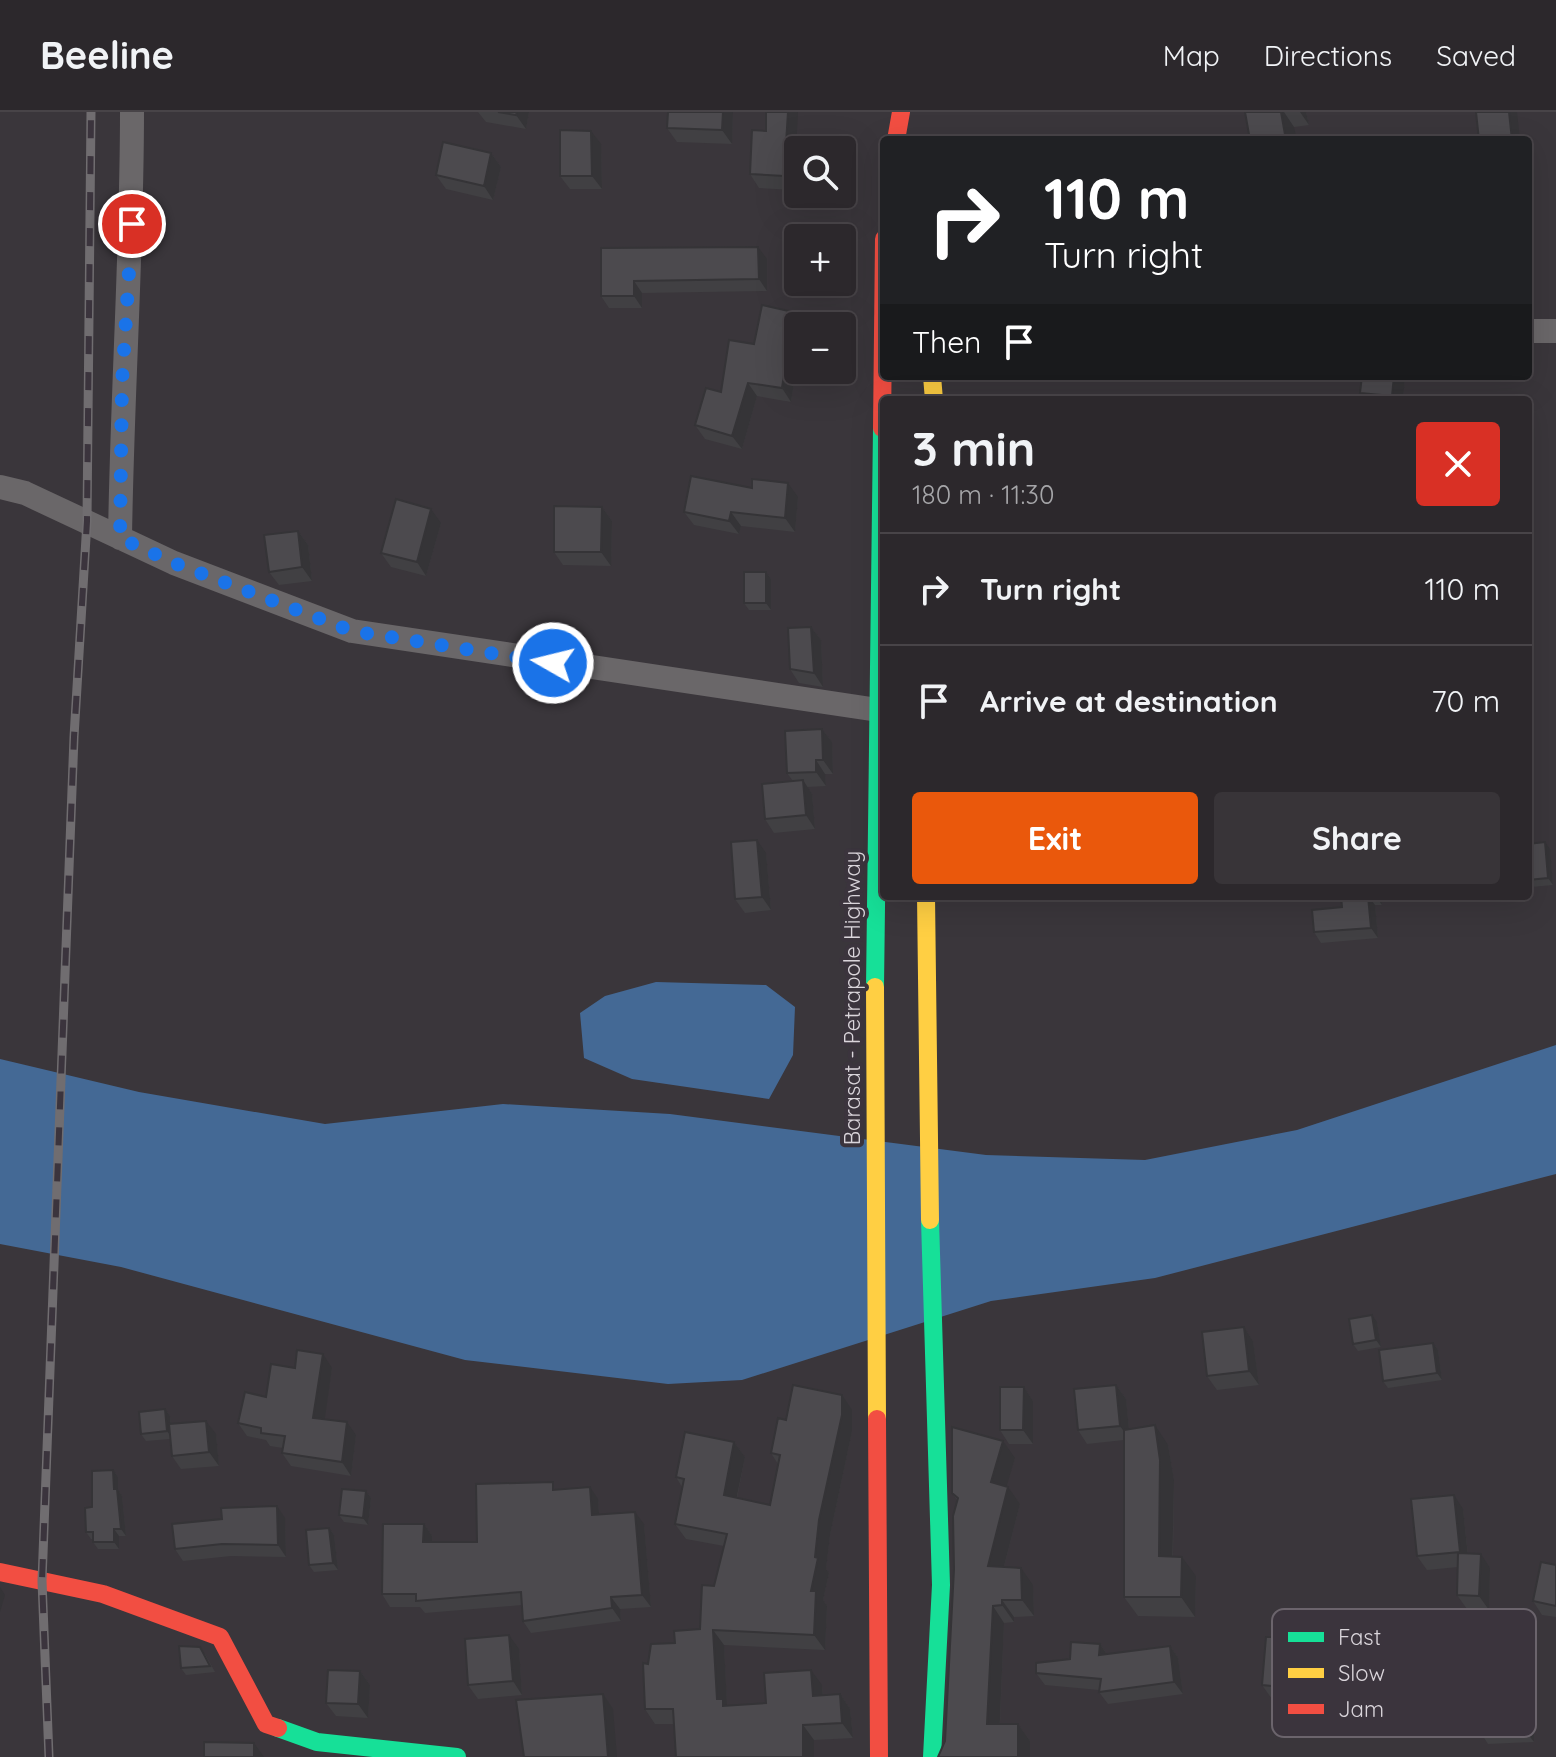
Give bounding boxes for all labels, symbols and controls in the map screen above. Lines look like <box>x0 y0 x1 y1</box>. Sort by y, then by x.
text: Beeline <box>40 31 174 79</box>
text: Map <box>1163 38 1220 73</box>
text: Directions <box>1264 38 1392 73</box>
text: Saved <box>1436 38 1516 73</box>
map controls <box>784 136 856 384</box>
button: search <box>784 136 856 208</box>
text: 110 m <box>1044 163 1189 233</box>
icon: right <box>912 168 1016 272</box>
pin <box>98 190 166 258</box>
icon: arrive <box>110 202 154 246</box>
button: + <box>784 224 856 296</box>
text: Turn right <box>1044 232 1203 277</box>
button: − <box>784 312 856 384</box>
icon: arrive <box>997 320 1041 364</box>
text: Then <box>912 323 981 361</box>
text: 3 min <box>912 418 1035 478</box>
button: close <box>1416 422 1500 506</box>
text: 180 m · 11:30 <box>912 478 1054 511</box>
icon: right <box>912 567 956 611</box>
text: Turn right <box>980 570 1121 608</box>
text: 110 m <box>1424 570 1500 608</box>
position arrow <box>511 621 595 705</box>
icon: arrive <box>912 679 956 723</box>
text: Arrive at destination <box>980 682 1278 720</box>
text: 70 m <box>1431 682 1500 720</box>
button: Exit <box>912 792 1198 884</box>
button: Share <box>1214 792 1500 884</box>
street label: Barasat - Petrapole Highway <box>838 851 866 1145</box>
legend <box>1272 1609 1536 1737</box>
text: Fast <box>1338 1623 1381 1651</box>
text: Slow <box>1338 1659 1385 1687</box>
text: Jam <box>1338 1695 1384 1723</box>

